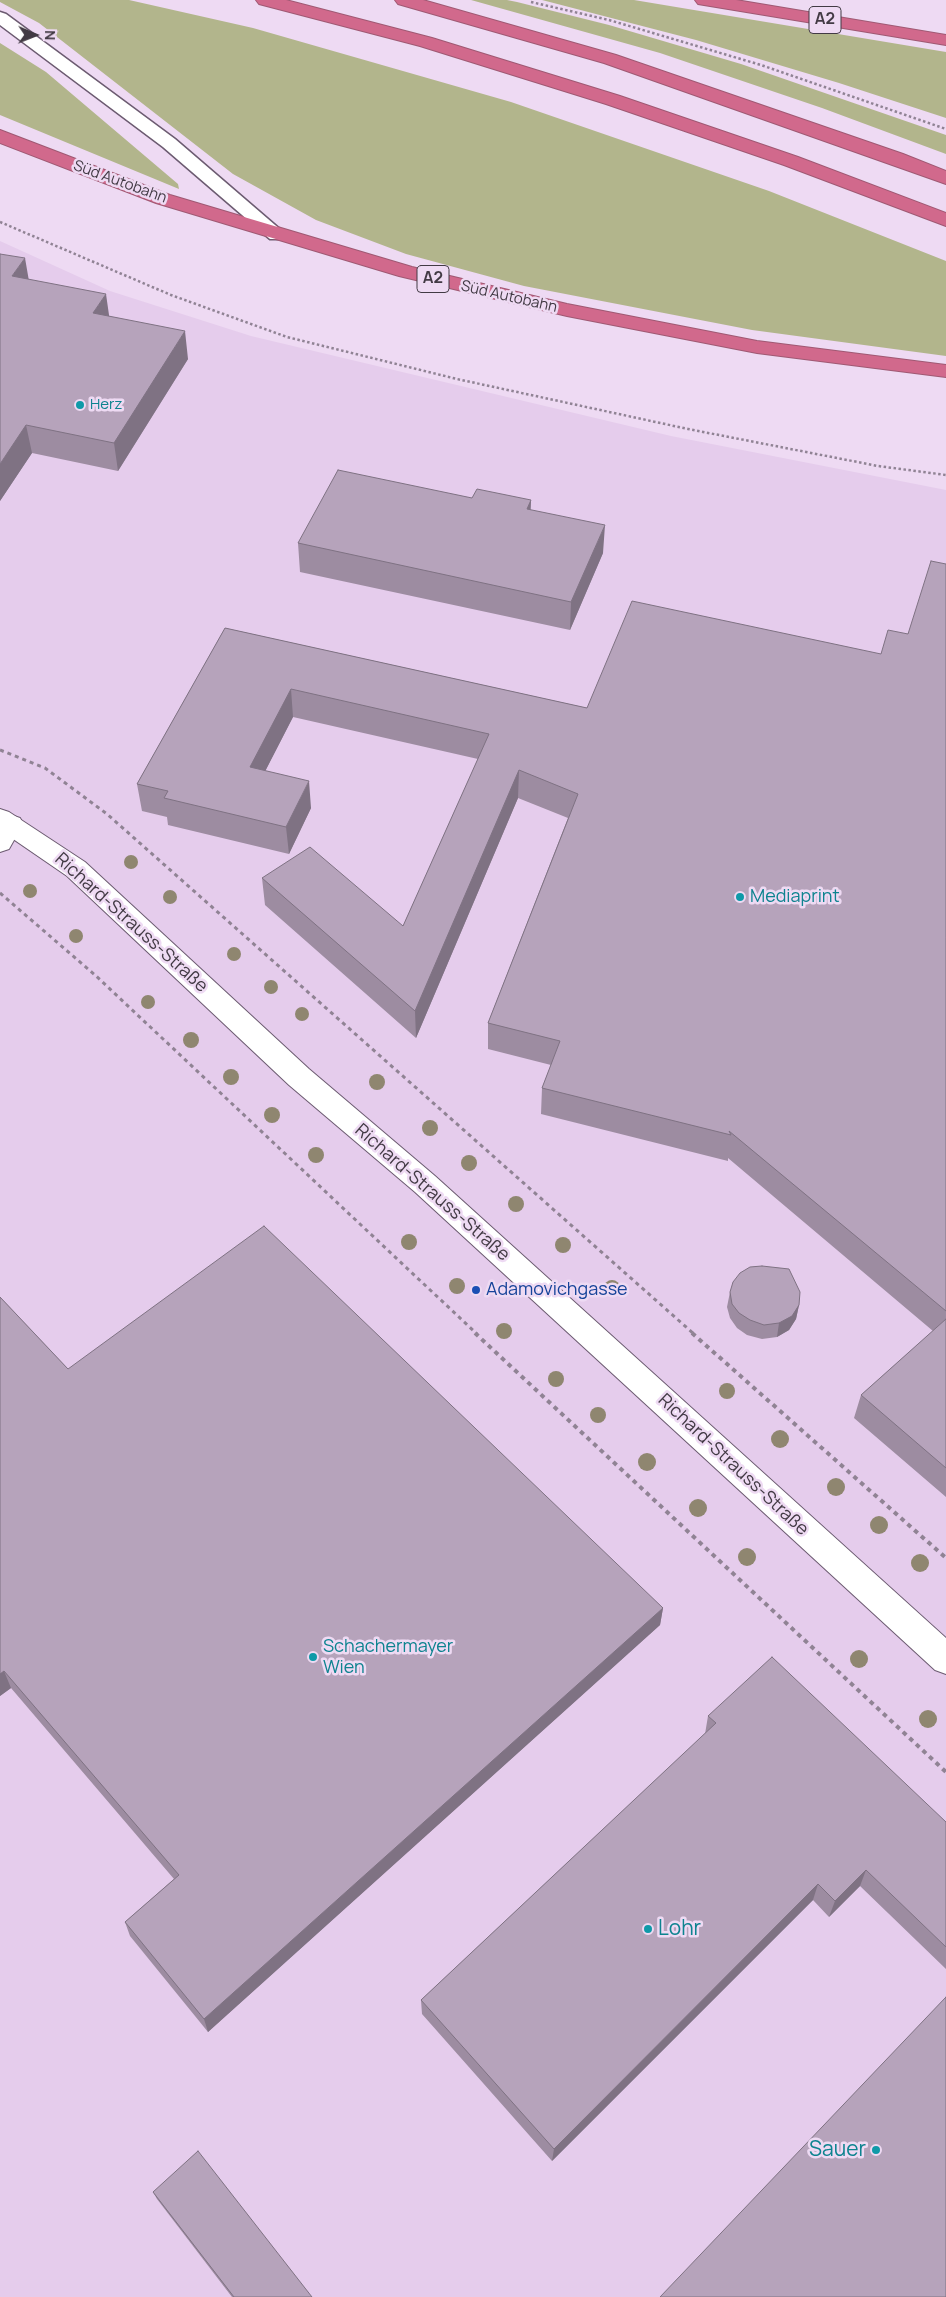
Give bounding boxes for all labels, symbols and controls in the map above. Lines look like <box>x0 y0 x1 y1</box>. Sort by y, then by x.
road number: A2 <box>809 6 841 34</box>
north arrow <box>10 10 60 60</box>
text: N <box>41 30 60 40</box>
street label: Süd Autobahn <box>71 157 169 207</box>
road number: A2 <box>417 266 449 292</box>
street label: Süd Autobahn <box>459 277 559 317</box>
place label: Herz <box>90 396 122 414</box>
marker: Herz <box>74 399 86 411</box>
street label: Richard-Strauss-Straße <box>50 849 212 997</box>
place label: Mediaprint <box>750 886 840 908</box>
marker: Mediaprint <box>734 891 746 903</box>
street label: Richard-Strauss-Straße <box>350 1120 514 1266</box>
place label: Adamovichgasse <box>486 1279 628 1301</box>
marker: Adamovichgasse <box>470 1284 482 1296</box>
street label: Richard-Strauss-Straße <box>653 1390 813 1540</box>
place label: Schachermayer Wien <box>323 1636 453 1678</box>
marker: Schachermayer Wien <box>307 1651 319 1663</box>
place label: Lohr <box>658 1916 701 1942</box>
marker: Lohr <box>642 1923 654 1935</box>
place label: Sauer <box>809 2137 866 2163</box>
marker: Sauer <box>870 2144 882 2156</box>

